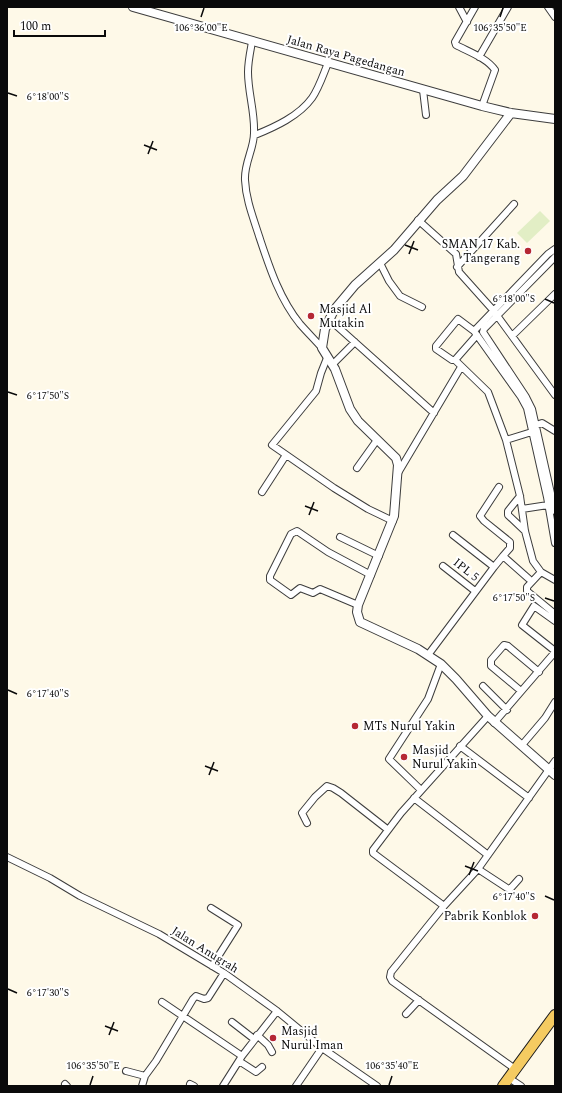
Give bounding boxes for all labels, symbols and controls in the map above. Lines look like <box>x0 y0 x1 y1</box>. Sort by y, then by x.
scale bar <box>14 12 105 38</box>
text: 100 m <box>20 17 51 36</box>
text: 106°36'00"E <box>174 20 228 36</box>
text: 106°35'50"E <box>473 20 527 36</box>
street label: Jalan Raya Pagedangan <box>285 30 407 82</box>
text: 6°18'00"S <box>27 89 69 105</box>
place label: SMAN 17 Kab. Tangerang <box>442 235 520 268</box>
marker: SMAN 17 Kab. Tangerang <box>523 246 533 256</box>
text: 6°18'00"S <box>493 291 535 307</box>
place label: Masjid Al Mutakin <box>319 300 371 333</box>
marker: Masjid Al Mutakin <box>306 311 316 321</box>
text: 6°17'50"S <box>27 388 69 404</box>
street label: IPL 5 <box>449 554 483 586</box>
text: 6°17'50"S <box>493 590 535 606</box>
text: 6°17'40"S <box>27 686 69 702</box>
place label: MTs Nurul Yakin <box>363 717 455 736</box>
marker: MTs Nurul Yakin <box>350 721 360 731</box>
place label: Masjid Nurul Yakin <box>412 741 477 774</box>
marker: Masjid Nurul Yakin <box>399 752 409 762</box>
text: 6°17'40"S <box>493 889 535 905</box>
place label: Pabrik Konblok <box>444 907 527 926</box>
marker: Pabrik Konblok <box>530 911 540 921</box>
street label: Jalan Anugrah <box>168 922 242 978</box>
text: 6°17'30"S <box>27 985 69 1001</box>
place label: Masjid Nurul Iman <box>281 1022 343 1055</box>
marker: Masjid Nurul Iman <box>268 1033 278 1043</box>
text: 106°35'50"E <box>66 1058 120 1074</box>
text: 106°35'40"E <box>365 1058 419 1074</box>

